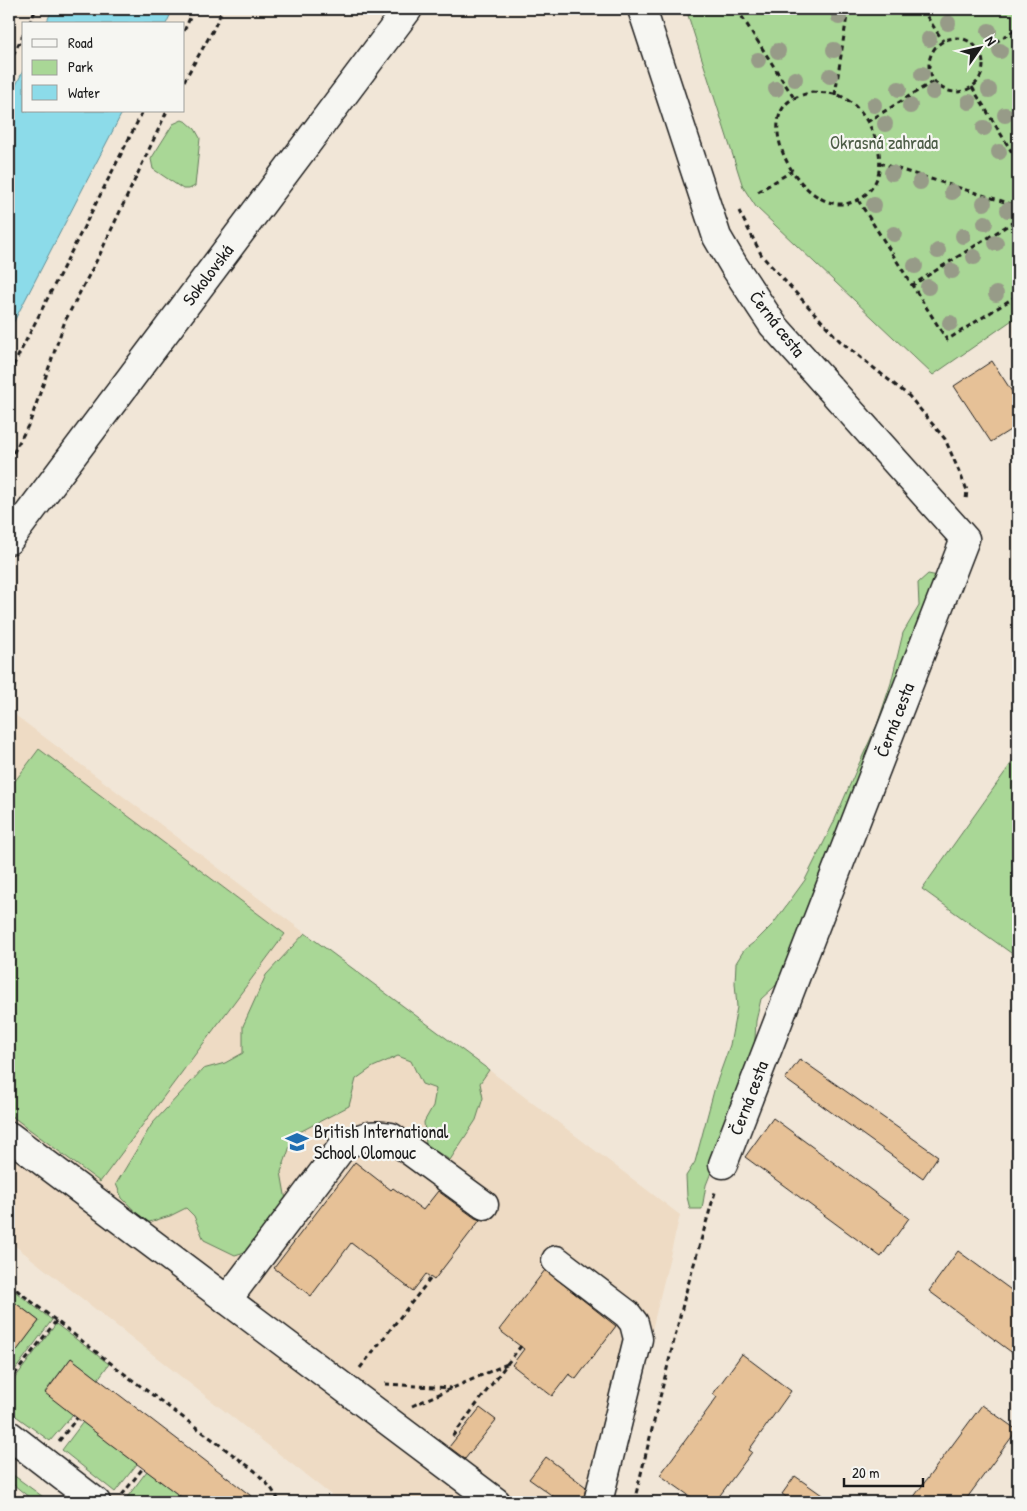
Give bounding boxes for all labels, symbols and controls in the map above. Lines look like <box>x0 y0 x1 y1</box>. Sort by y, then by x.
legend <box>22 22 185 112</box>
north arrow <box>954 22 1004 72</box>
text: Road <box>68 32 93 53</box>
text: N <box>981 32 1001 49</box>
text: Park <box>68 56 93 77</box>
text: Water <box>68 82 100 103</box>
park label: Okrasná zahrada <box>830 130 938 155</box>
street label: Sokolovská <box>176 239 239 311</box>
street label: Černá cesta <box>744 285 811 362</box>
street label: Černá cesta <box>869 679 920 761</box>
street label: Černá cesta <box>723 1057 774 1139</box>
place label: British International School Olomouc <box>314 1119 448 1165</box>
school or university icon: British International School Olomouc <box>284 1129 310 1155</box>
scale bar <box>844 1456 923 1488</box>
text: 20 m <box>852 1462 879 1483</box>

